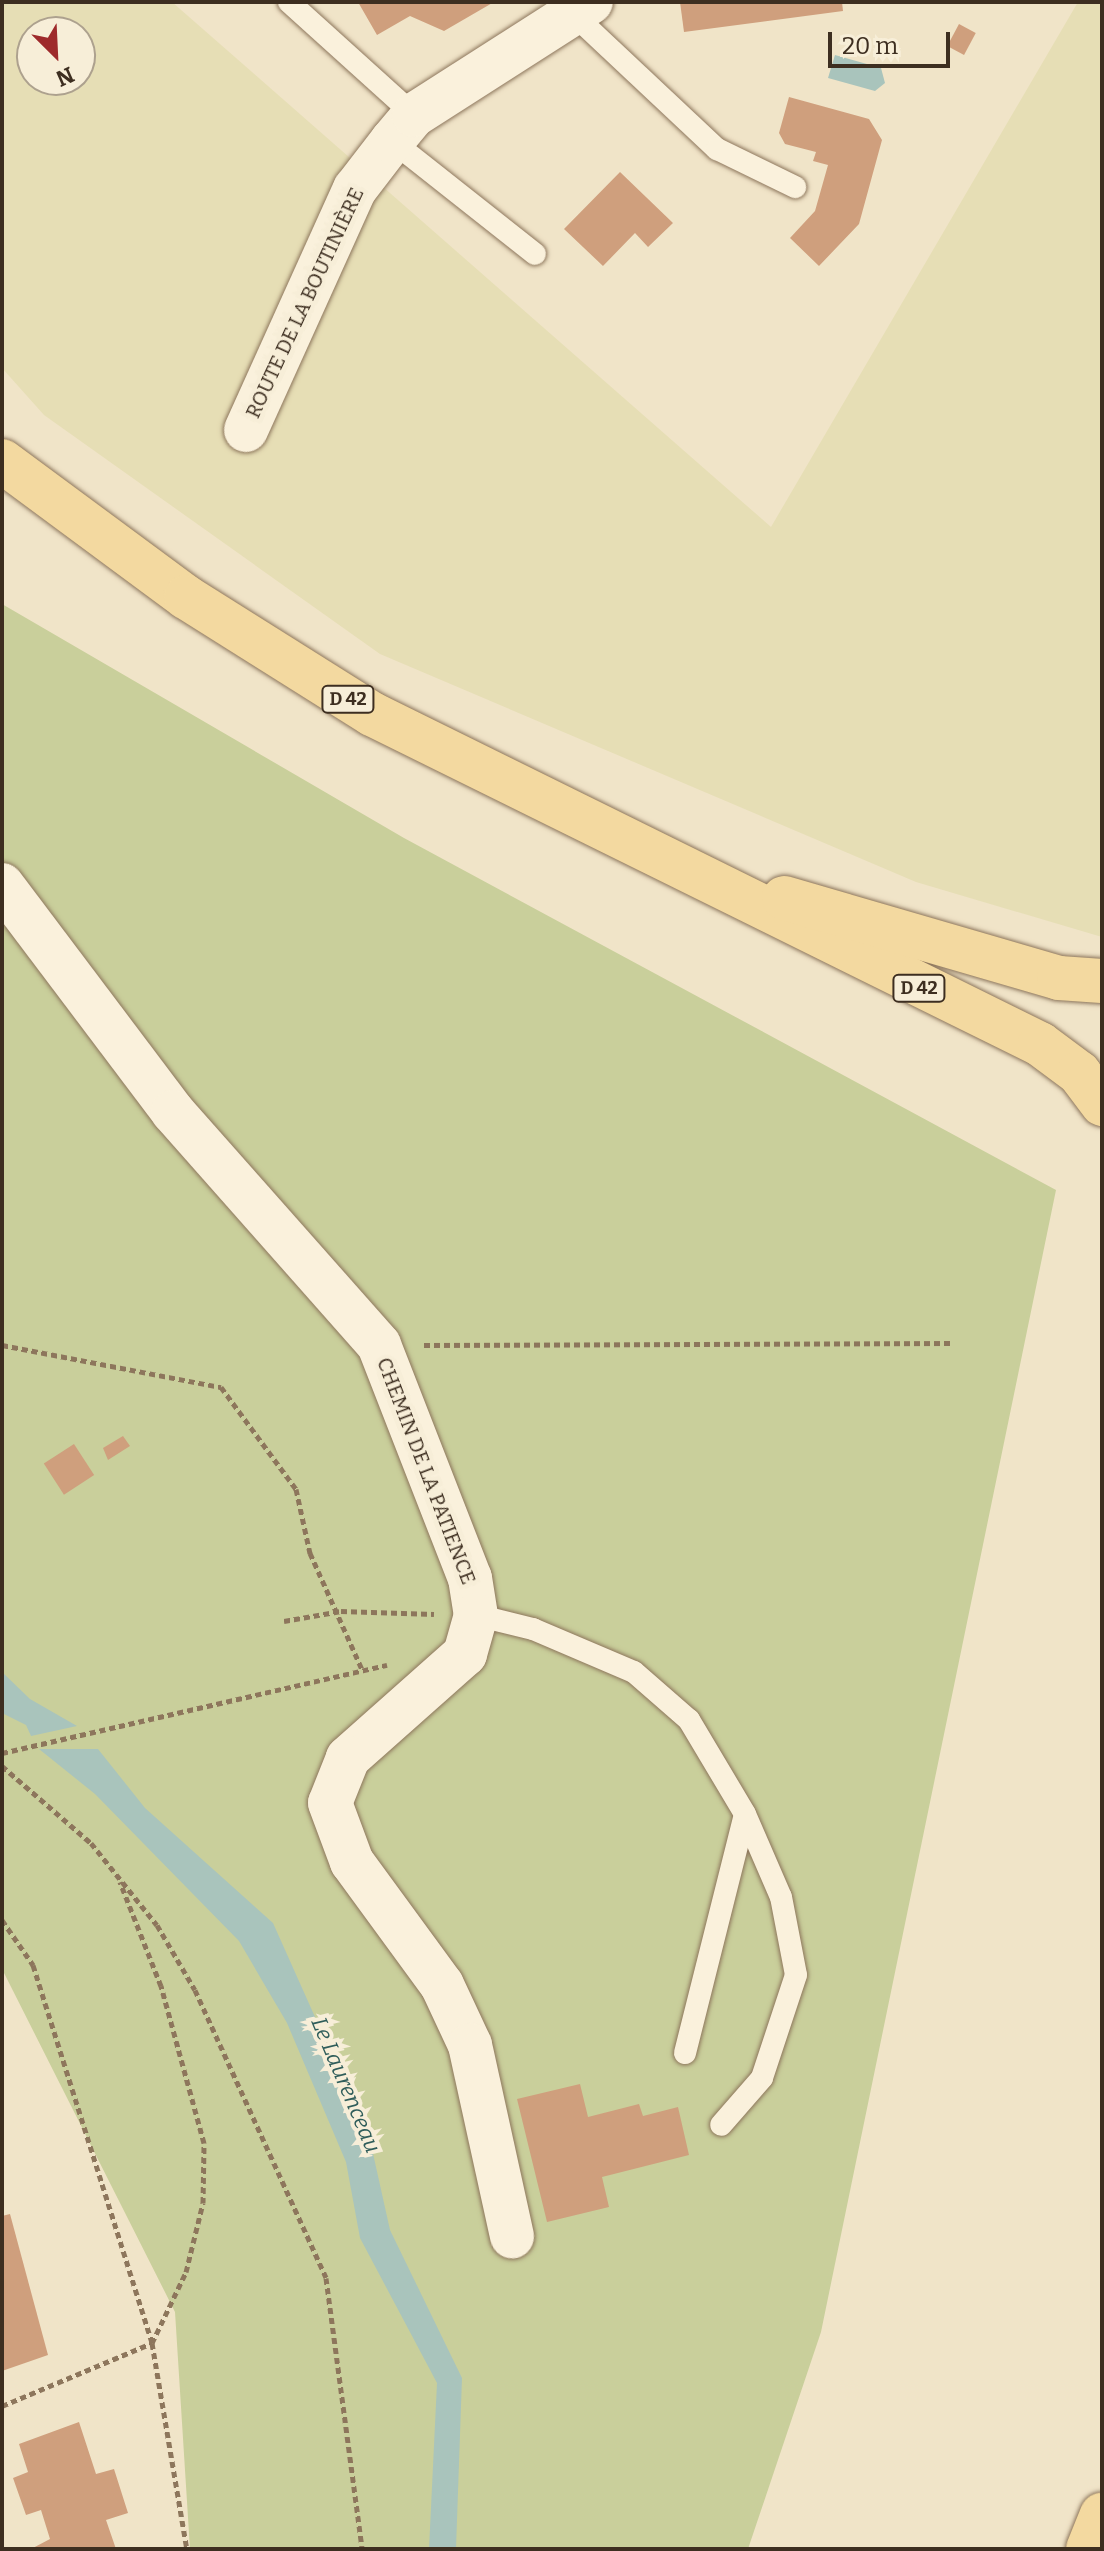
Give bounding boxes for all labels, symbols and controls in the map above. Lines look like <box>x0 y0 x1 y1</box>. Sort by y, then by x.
north arrow <box>16 16 96 96</box>
scale bar <box>832 16 954 66</box>
text: 20 m <box>842 32 898 60</box>
text: N <box>52 61 78 92</box>
street label: ROUTE DE LA BOUTINIÈRE <box>241 184 369 422</box>
road number: D 42 <box>320 685 376 713</box>
road number: D 42 <box>891 974 947 1002</box>
street label: CHEMIN DE LA PATIENCE <box>372 1354 480 1588</box>
water label: Le Laurenceau <box>306 2013 386 2157</box>

